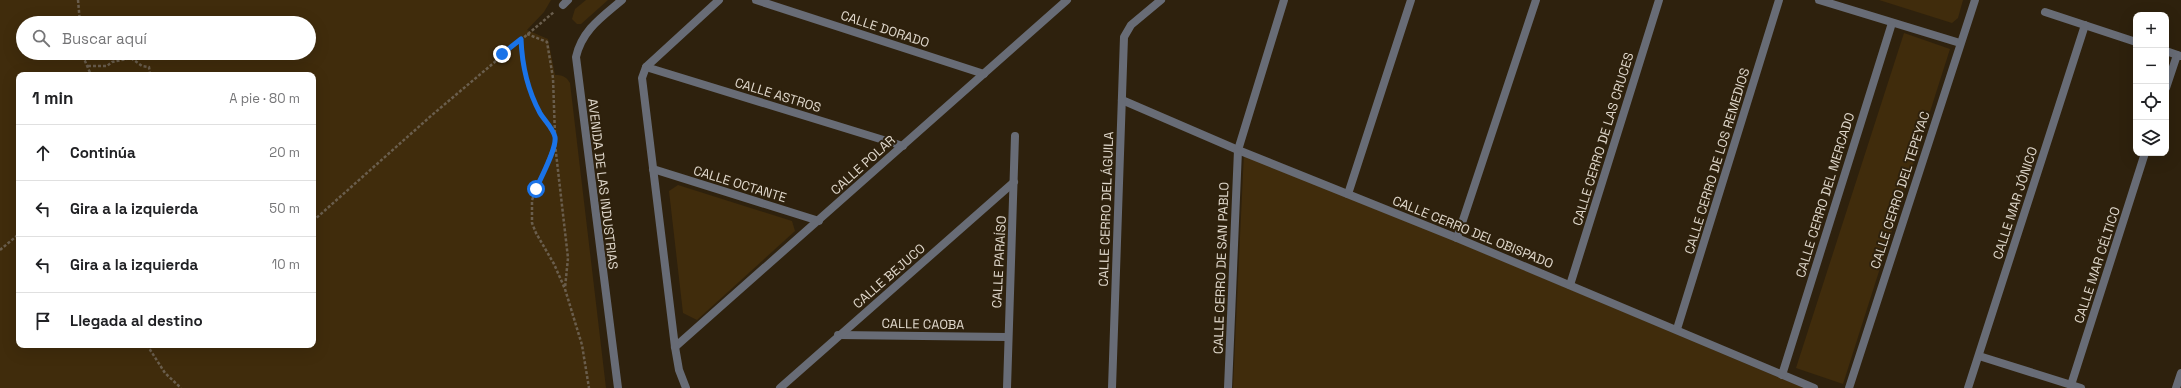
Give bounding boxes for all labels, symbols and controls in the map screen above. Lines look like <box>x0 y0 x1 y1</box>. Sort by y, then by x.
street label: CALLE DORADO <box>838 7 932 51</box>
map controls <box>2133 12 2169 156</box>
button: + <box>2133 12 2169 48</box>
search box <box>16 16 316 60</box>
icon: search <box>30 27 52 49</box>
text: Buscar aquí <box>62 29 147 48</box>
route end <box>493 45 511 63</box>
button: − <box>2133 48 2169 84</box>
street label: CALLE CERRO DE LAS CRUCES <box>1569 50 1637 228</box>
street label: CALLE CERRO DE LOS REMEDIOS <box>1680 66 1754 256</box>
street label: CALLE ASTROS <box>733 74 823 116</box>
button: locate <box>2133 84 2169 120</box>
text: 1 min <box>32 87 74 109</box>
text: A pie · 80 m <box>229 90 300 107</box>
street label: AVENIDA DE LAS INDUSTRIAS <box>584 98 622 271</box>
street label: CALLE CERRO DEL TEPEYAC <box>1866 109 1934 271</box>
street label: CALLE CERRO DEL MERCADO <box>1792 110 1858 280</box>
button: layers <box>2133 120 2169 156</box>
street label: CALLE POLAR <box>827 131 899 199</box>
street label: CALLE CERRO DEL ÁGUILA <box>1095 131 1117 287</box>
icon: ahead <box>32 142 54 164</box>
text: Continúa <box>70 143 136 162</box>
text: 20 m <box>269 144 300 161</box>
street label: CALLE MAR JÓNICO <box>1989 145 2041 261</box>
street label: CALLE OCTANTE <box>691 162 789 206</box>
route start <box>527 180 545 198</box>
street label: CALLE CERRO DE SAN PABLO <box>1210 182 1232 354</box>
street label: CALLE CERRO DEL OBISPADO <box>1390 192 1556 272</box>
icon: left <box>32 198 54 220</box>
text: Gira a la izquierda <box>70 199 198 218</box>
text: 50 m <box>269 200 300 217</box>
street label: CALLE MAR CÉLTICO <box>2070 204 2124 326</box>
street label: CALLE PARAÍSO <box>988 215 1010 309</box>
street label: CALLE BEJUCO <box>849 240 929 312</box>
icon: left <box>32 254 54 276</box>
text: Gira a la izquierda <box>70 255 198 274</box>
text: 10 m <box>272 256 300 273</box>
icon: arrive <box>32 310 54 332</box>
text: Llegada al destino <box>70 311 203 330</box>
street label: CALLE CAOBA <box>881 315 965 333</box>

